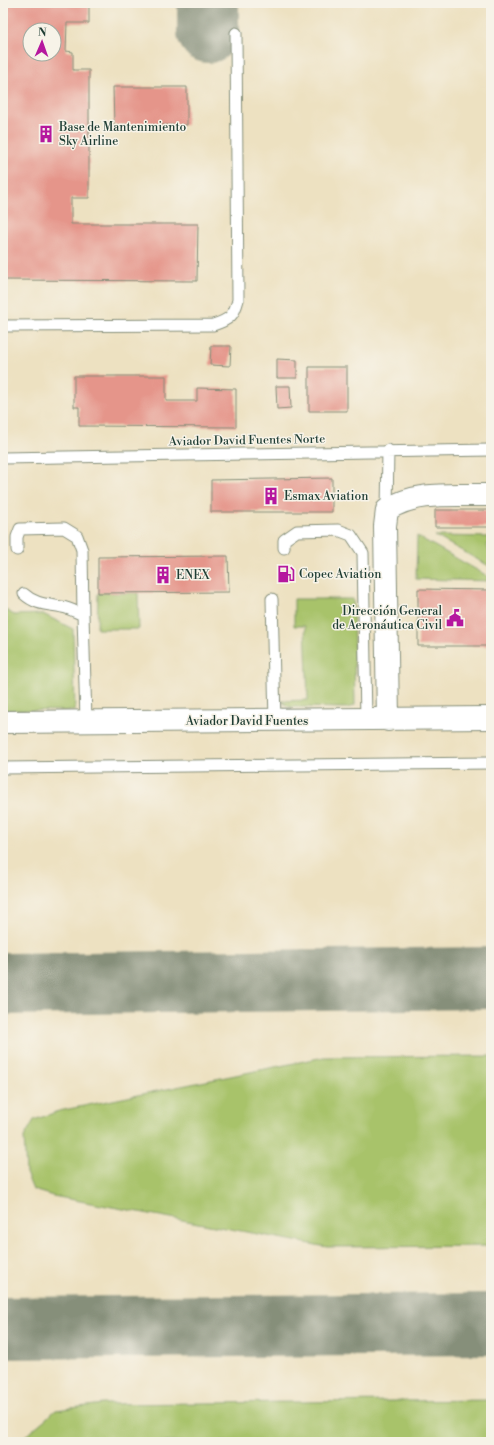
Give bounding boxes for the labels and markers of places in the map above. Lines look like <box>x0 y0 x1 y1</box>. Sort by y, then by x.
place label: Base de Mantenimiento Sky Airline <box>58 120 187 149</box>
building icon: Base de Mantenimiento Sky Airline <box>36 124 56 144</box>
building icon: Esmax Aviation <box>261 486 281 506</box>
place label: Esmax Aviation <box>284 489 368 504</box>
fuel station icon: Copec Aviation <box>276 564 296 584</box>
building icon: ENEX <box>153 565 173 585</box>
place label: Copec Aviation <box>299 567 381 582</box>
place label: ENEX <box>176 568 211 583</box>
place label: Dirección General de Aeronáutica Civil <box>332 604 442 633</box>
public building icon: Dirección General de Aeronáutica Civil <box>445 608 465 628</box>

